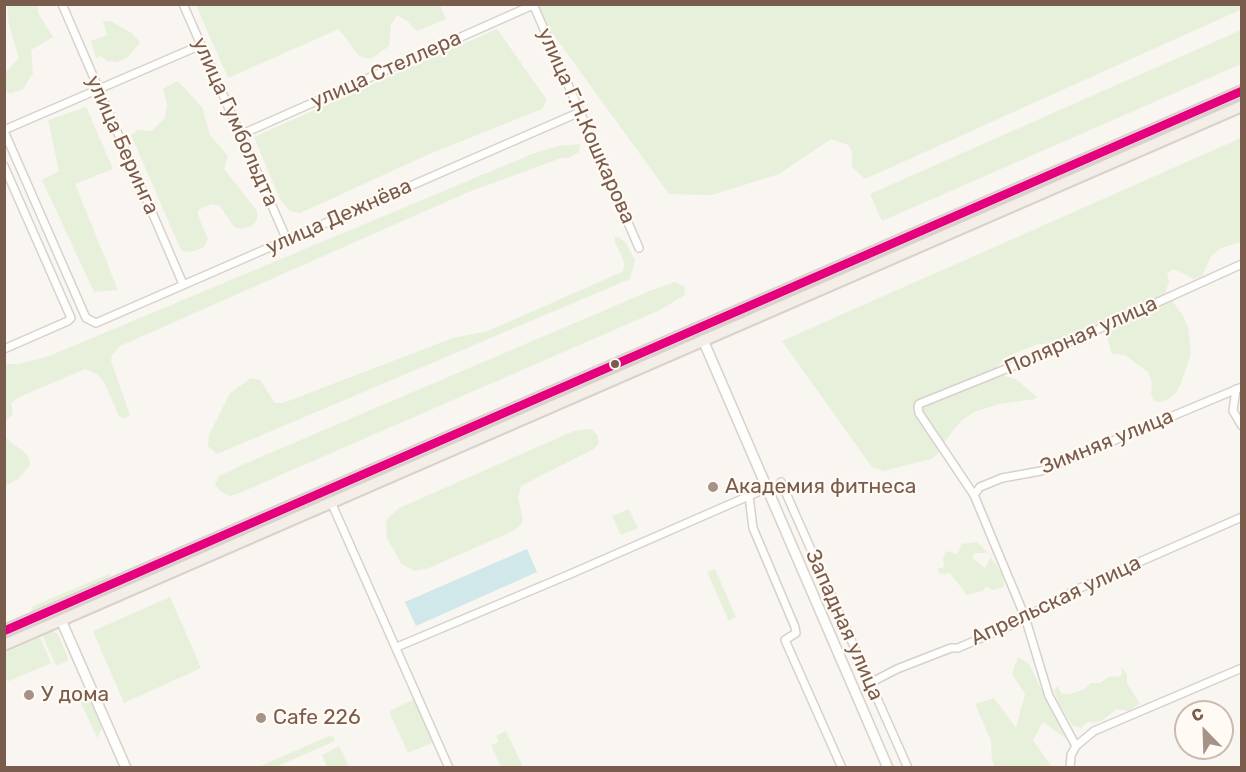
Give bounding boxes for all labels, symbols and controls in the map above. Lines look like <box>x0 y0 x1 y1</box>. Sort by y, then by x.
street label: улица Г.Н.Кошкарова <box>531 24 641 228</box>
street label: улица Стеллера <box>307 26 465 114</box>
street label: улица Гумбольдта <box>186 34 284 210</box>
street label: улица Беринга <box>80 72 164 218</box>
street label: улица Дежнёва <box>262 174 416 260</box>
street label: Полярная улица <box>1001 291 1161 381</box>
unlabelled marker <box>609 358 621 370</box>
street label: Зимняя улица <box>1037 404 1177 480</box>
place label: Академия фитнеса <box>725 474 916 500</box>
marker: Академия фитнеса <box>706 480 720 494</box>
street label: Западная улица <box>799 546 889 704</box>
street label: Апрельская улица <box>967 551 1145 651</box>
place label: У дома <box>41 682 109 708</box>
marker: У дома <box>22 688 36 702</box>
north arrow <box>1174 700 1234 760</box>
text: С <box>1189 704 1206 726</box>
place label: Cafe 226 <box>273 705 361 731</box>
marker: Cafe 226 <box>254 711 268 725</box>

